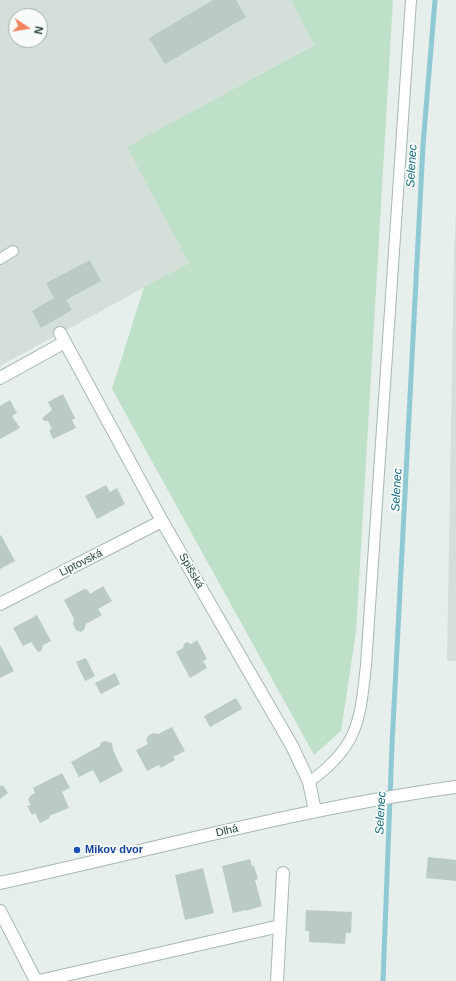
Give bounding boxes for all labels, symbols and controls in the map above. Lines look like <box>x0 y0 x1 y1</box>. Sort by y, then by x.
north arrow <box>8 8 48 48</box>
text: N <box>32 25 45 35</box>
water label: Selenec <box>404 144 420 188</box>
water label: Selenec <box>389 468 405 512</box>
street label: Liptovská <box>57 547 105 579</box>
street label: Spišská <box>176 551 206 591</box>
water label: Selenec <box>373 791 389 835</box>
street label: Dlhá <box>214 822 240 840</box>
place label: Mikov dvor <box>85 843 143 857</box>
marker: Mikov dvor <box>72 845 82 855</box>

